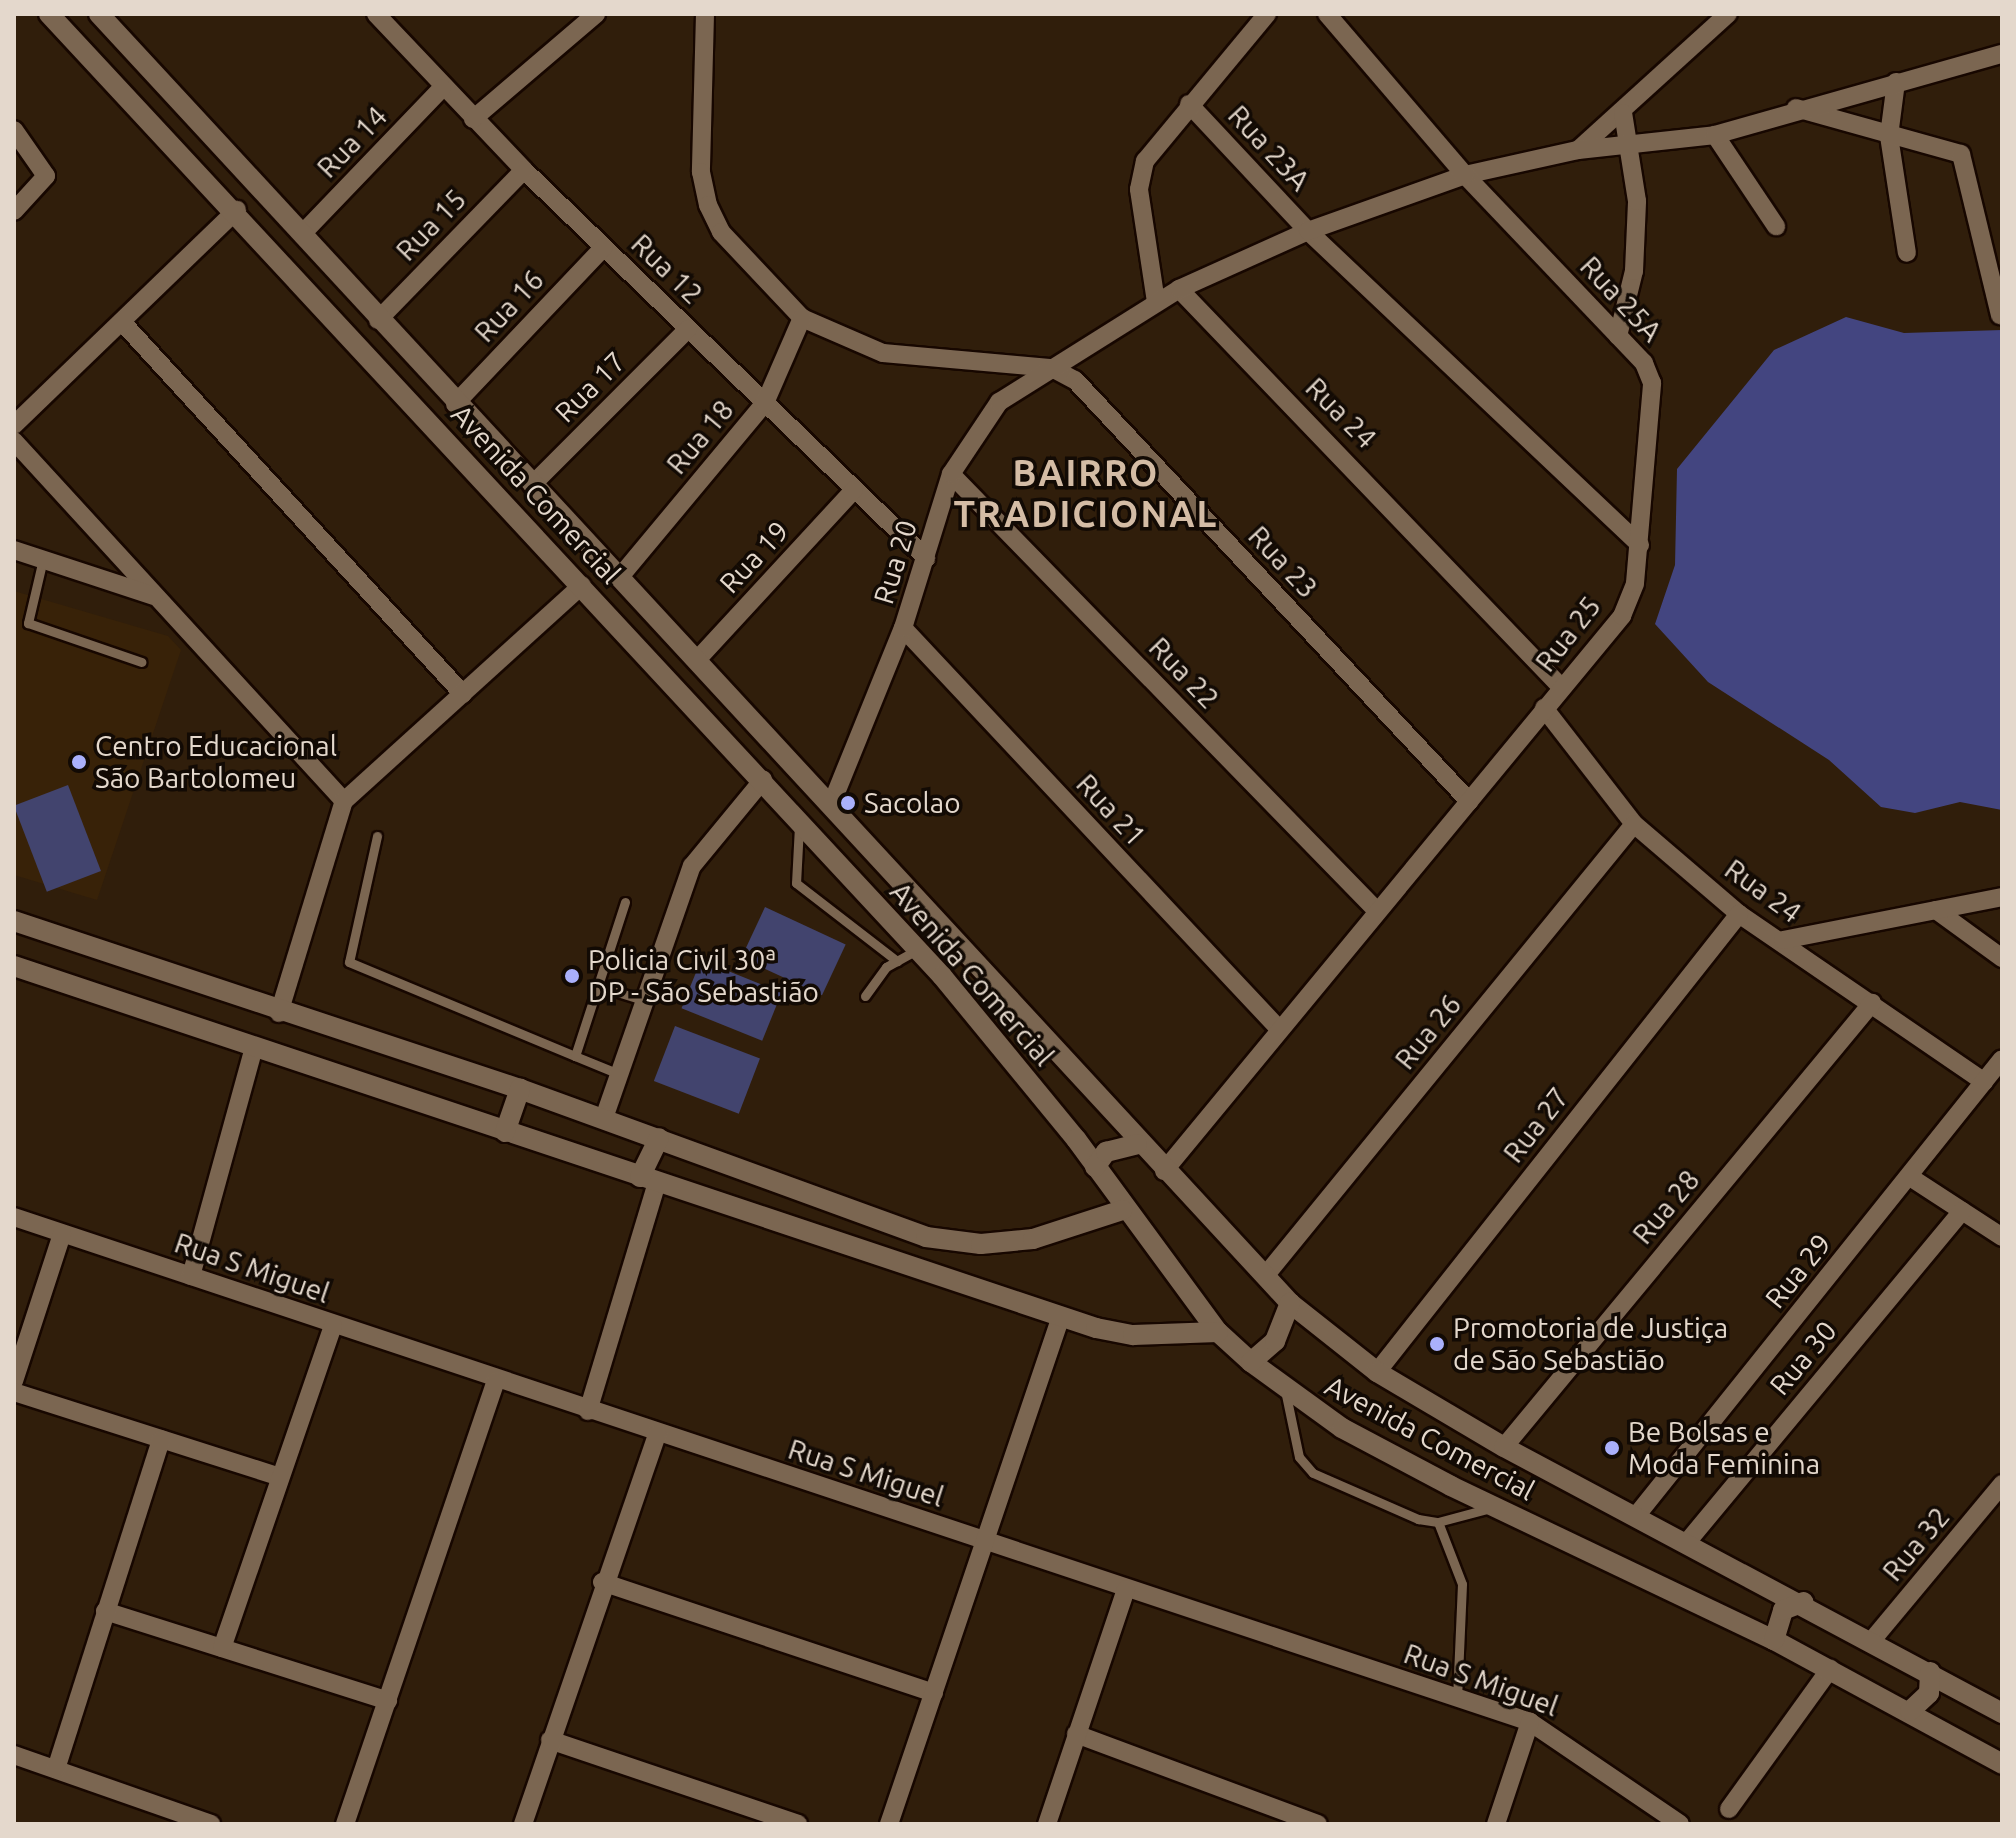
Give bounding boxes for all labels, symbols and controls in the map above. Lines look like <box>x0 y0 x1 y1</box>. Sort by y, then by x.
street label: Rua 14 <box>310 99 394 185</box>
street label: Rua 23A <box>1221 99 1317 197</box>
street label: Rua 15 <box>389 182 473 268</box>
street label: Rua 12 <box>624 227 710 311</box>
street label: Rua 25A <box>1573 250 1669 348</box>
street label: Rua 16 <box>467 263 551 349</box>
street label: Rua 17 <box>548 345 632 429</box>
street label: Rua 24 <box>1299 371 1383 455</box>
street label: Rua 18 <box>660 393 740 481</box>
street label: Avenida Comercial <box>445 398 627 590</box>
district label: BAIRRO TRADICIONAL <box>954 450 1218 535</box>
street label: Rua 19 <box>712 514 796 600</box>
street label: Rua 20 <box>866 516 924 608</box>
street label: Rua 23 <box>1241 519 1325 605</box>
street label: Rua 25 <box>1528 590 1608 678</box>
street label: Rua 22 <box>1142 630 1226 716</box>
place label: Centro Educacional São Bartolomeu <box>95 729 337 795</box>
marker: Centro Educacional São Bartolomeu <box>70 753 88 771</box>
street label: Rua 21 <box>1069 767 1153 853</box>
place label: Sacolao <box>864 786 961 820</box>
marker: Sacolao <box>839 794 857 812</box>
street label: Rua 24 <box>1718 852 1808 930</box>
street label: Avenida Comercial <box>883 875 1061 1073</box>
place label: Policia Civil 30ª DP - São Sebastião <box>588 943 819 1009</box>
marker: Policia Civil 30ª DP - São Sebastião <box>563 967 581 985</box>
street label: Rua 26 <box>1388 988 1468 1076</box>
street label: Rua 27 <box>1496 1081 1576 1169</box>
street label: Rua 28 <box>1626 1163 1706 1251</box>
street label: Rua S Miguel <box>170 1226 334 1310</box>
street label: Rua 29 <box>1758 1227 1838 1315</box>
place label: Promotoria de Justiça de São Sebastião <box>1453 1311 1728 1377</box>
street label: Rua 30 <box>1763 1314 1843 1402</box>
marker: Promotoria de Justiça de São Sebastião <box>1428 1335 1446 1353</box>
street label: Avenida Comercial <box>1320 1369 1540 1507</box>
place label: Be Bolsas e Moda Feminina <box>1628 1415 1820 1481</box>
street label: Rua S Miguel <box>784 1432 948 1514</box>
marker: Be Bolsas e Moda Feminina <box>1603 1439 1621 1457</box>
street label: Rua 32 <box>1876 1500 1956 1588</box>
street label: Rua S Miguel <box>1399 1637 1563 1723</box>

